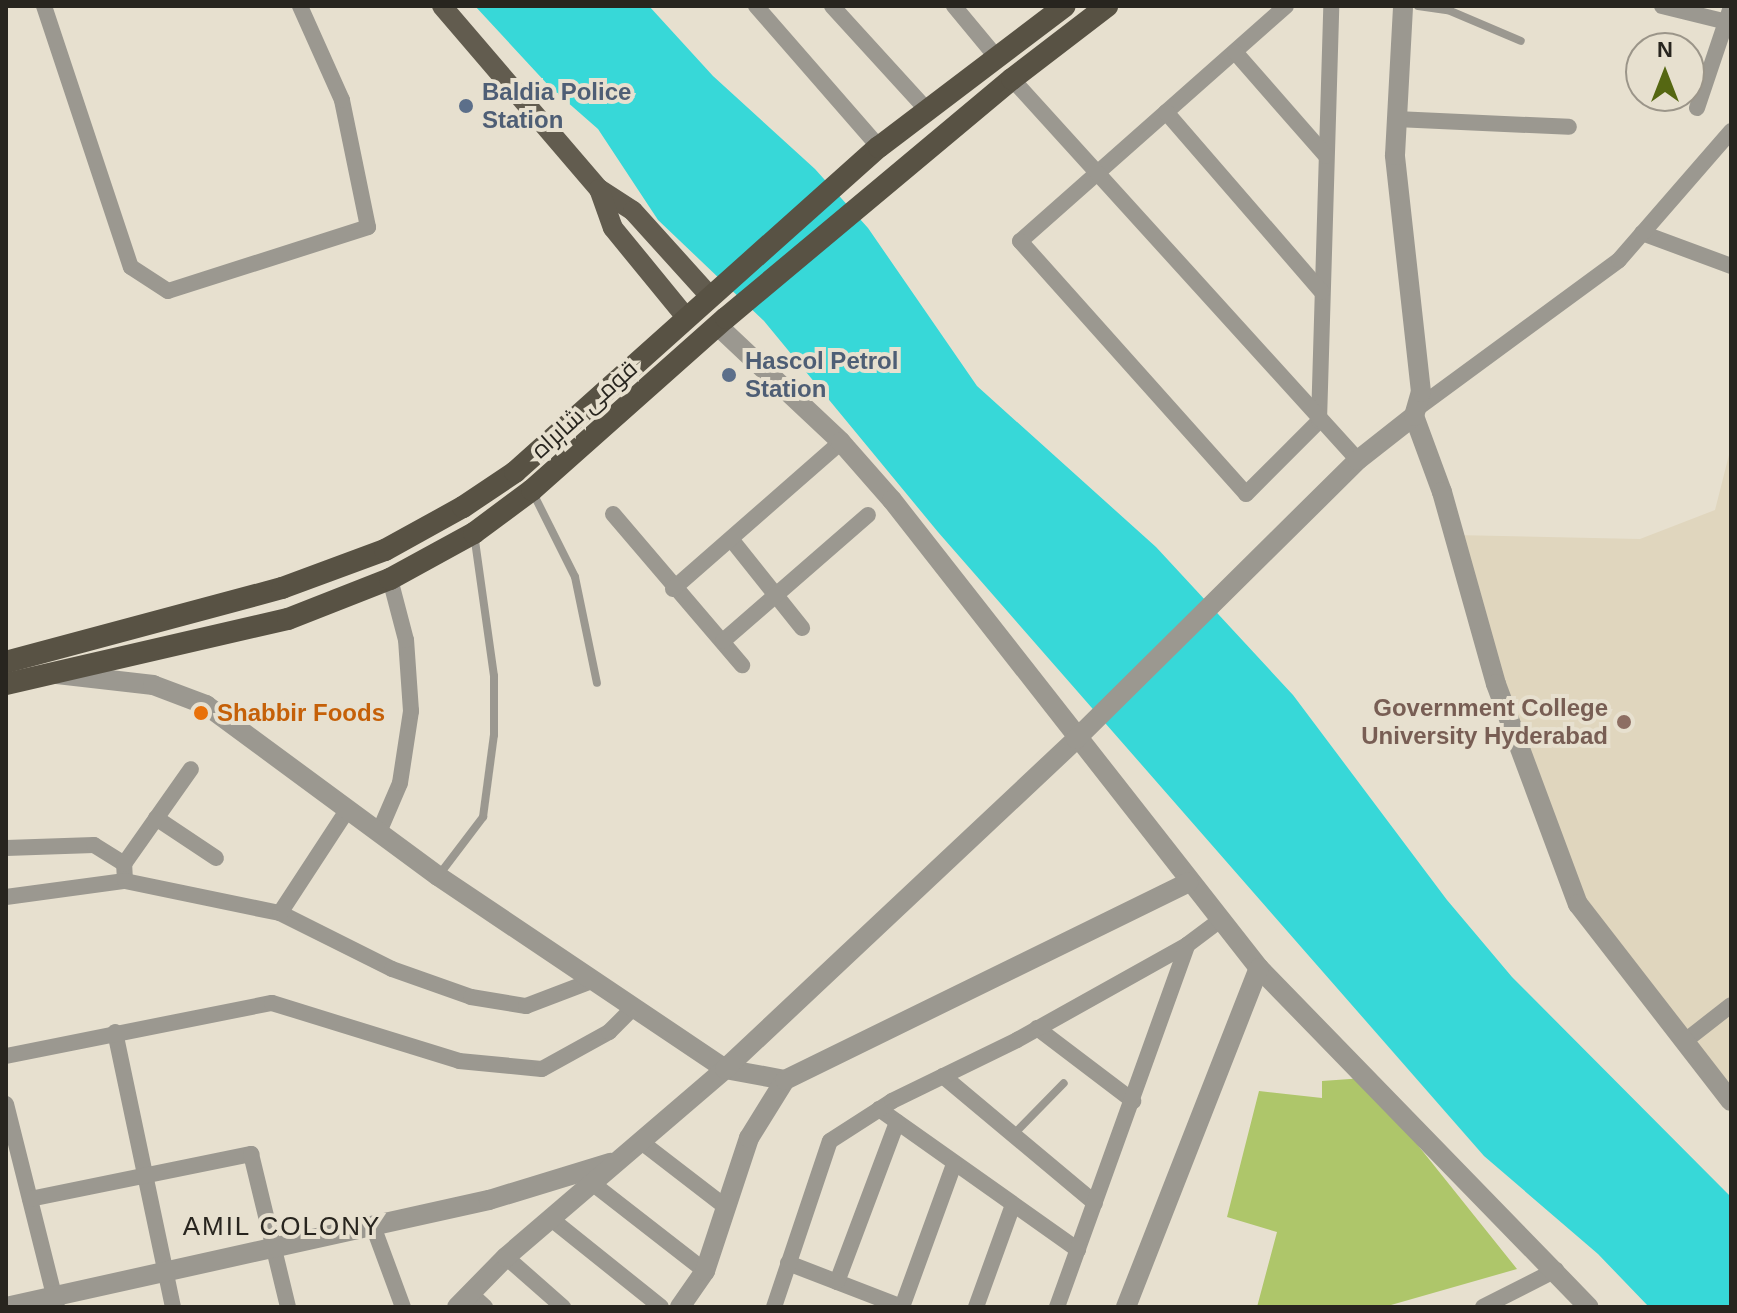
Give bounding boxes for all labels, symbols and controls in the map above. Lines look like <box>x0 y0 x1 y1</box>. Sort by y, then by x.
north arrow <box>1625 32 1705 112</box>
text: N <box>1657 37 1673 62</box>
place label: Baldia Police Station <box>482 78 631 134</box>
marker: Baldia Police Station <box>457 97 475 115</box>
place label: Hascol Petrol Station <box>745 347 898 403</box>
street label: قومی شاہراہ <box>525 354 643 464</box>
marker: Hascol Petrol Station <box>720 366 738 384</box>
place label: Government College University Hyderabad <box>1361 694 1608 750</box>
place label: Shabbir Foods <box>217 699 385 727</box>
marker: Shabbir Foods <box>192 704 210 722</box>
marker: Government College University Hyderabad <box>1615 713 1633 731</box>
district label: AMIL COLONY <box>182 1211 382 1243</box>

